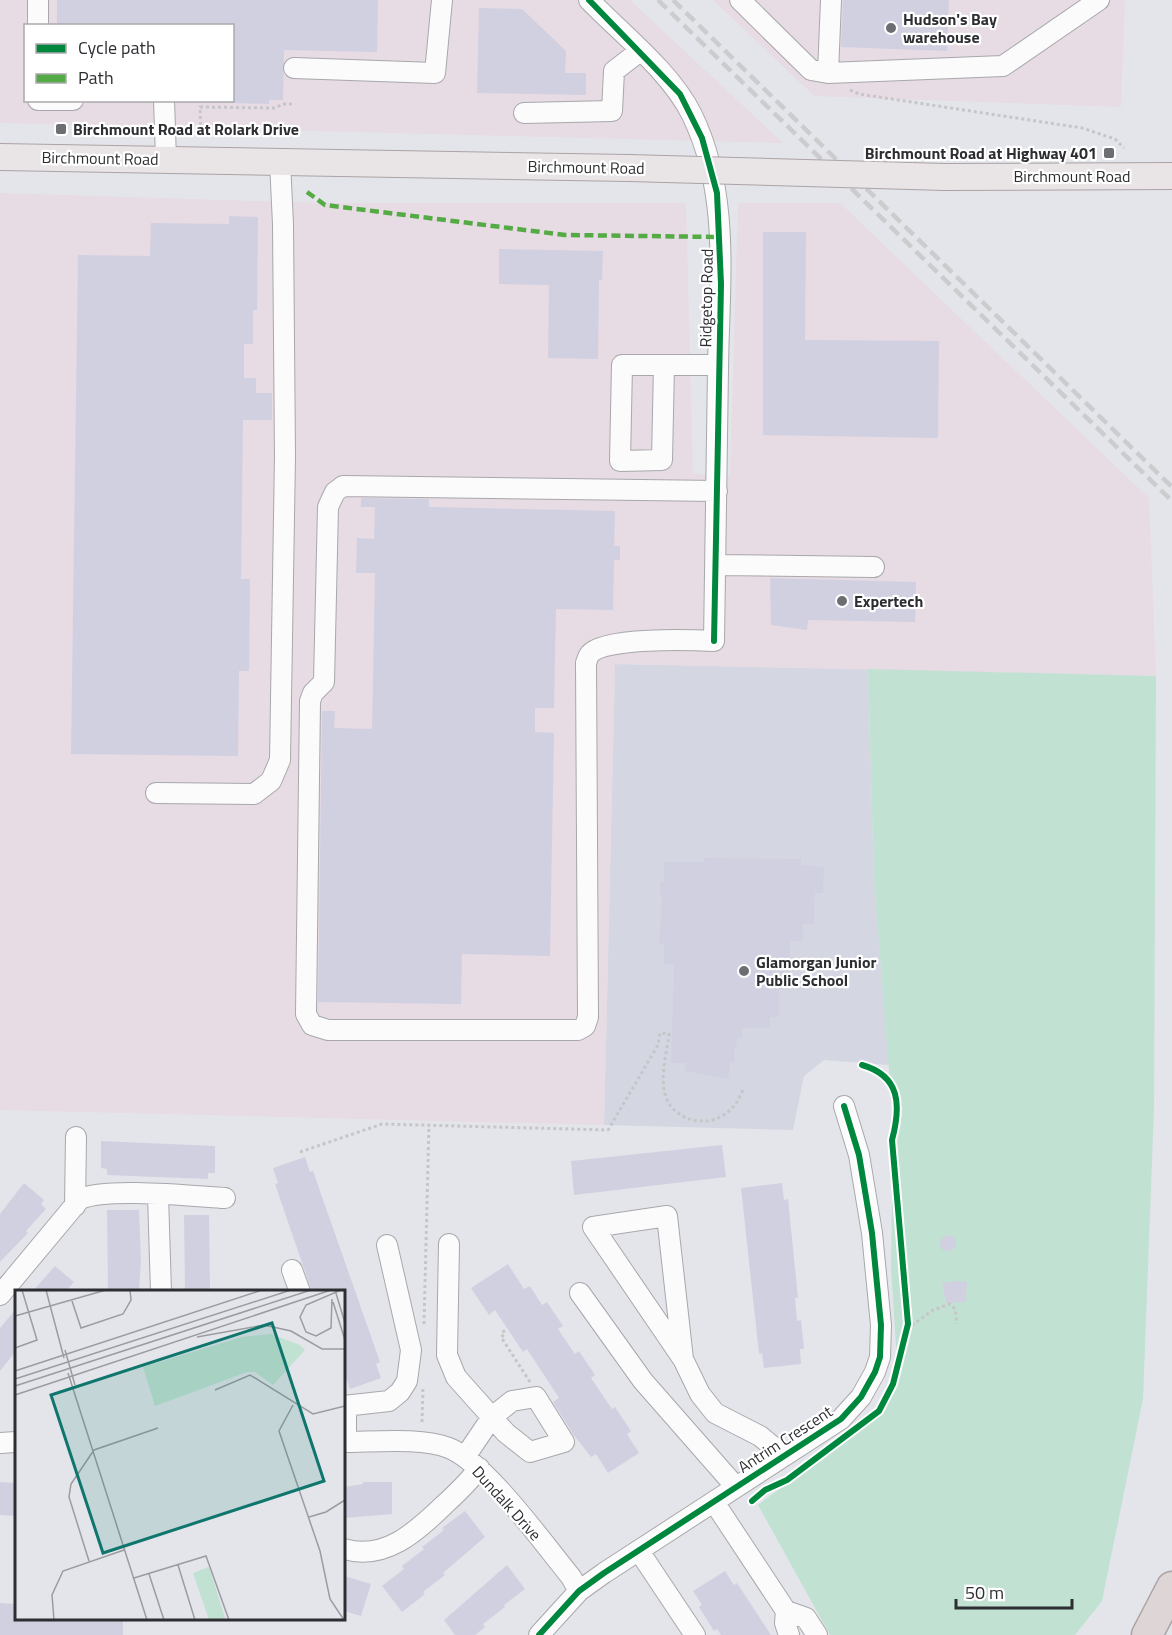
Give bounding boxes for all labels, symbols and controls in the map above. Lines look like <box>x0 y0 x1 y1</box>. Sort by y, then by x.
place label: Hudson's Bay warehouse <box>903 7 997 49</box>
marker: Hudson's Bay warehouse <box>884 21 898 35</box>
legend <box>24 24 234 102</box>
text: Cycle path <box>78 34 156 61</box>
text: Path <box>78 64 114 91</box>
place label: Birchmount Road at Rolark Drive <box>73 117 299 141</box>
marker: Birchmount Road at Rolark Drive <box>54 122 68 136</box>
place label: Birchmount Road at Highway 401 <box>865 141 1097 165</box>
street label: Birchmount Road <box>41 145 159 171</box>
marker: Birchmount Road at Highway 401 <box>1102 146 1116 160</box>
street label: Birchmount Road <box>527 154 645 180</box>
street label: Birchmount Road <box>1014 164 1130 188</box>
street label: Ridgetop Road <box>693 248 719 348</box>
place label: Expertech <box>854 589 923 613</box>
marker: Expertech <box>835 594 849 608</box>
place label: Glamorgan Junior Public School <box>756 950 876 992</box>
marker: Glamorgan Junior Public School <box>737 964 751 978</box>
inset map <box>15 1290 345 1620</box>
street label: Antrim Crescent <box>733 1399 837 1479</box>
street label: Dundalk Drive <box>467 1460 547 1546</box>
scale bar <box>956 1572 1072 1610</box>
text: 50 m <box>965 1579 1004 1606</box>

